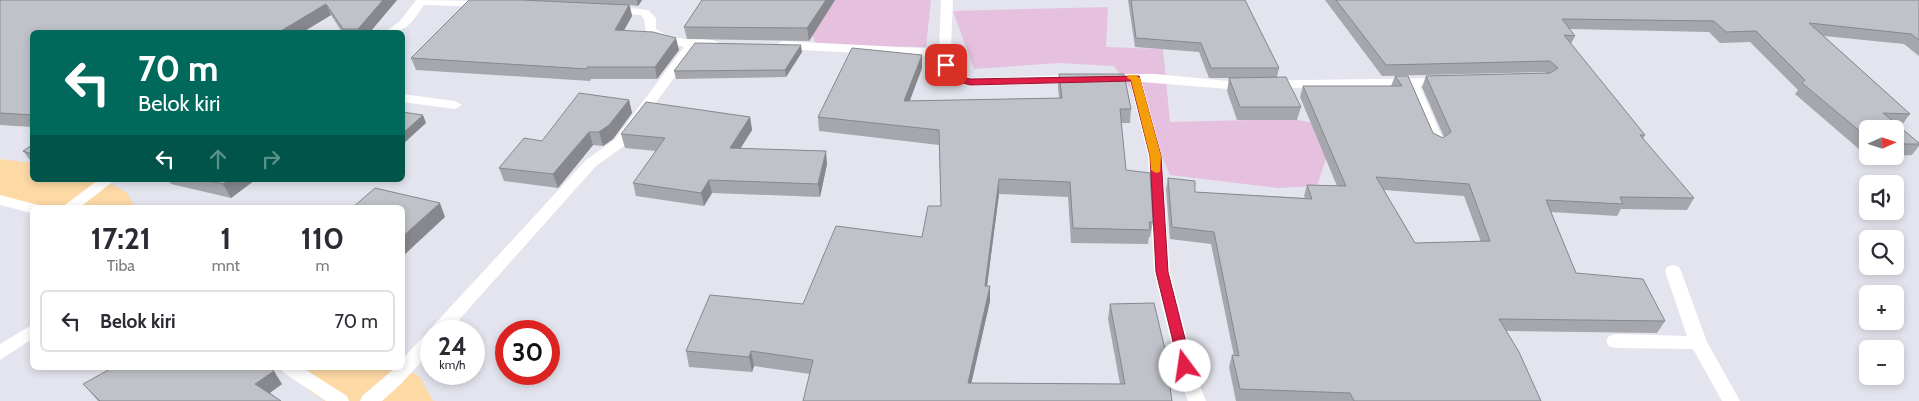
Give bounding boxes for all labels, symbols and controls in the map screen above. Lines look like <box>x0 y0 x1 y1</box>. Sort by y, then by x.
pin <box>925 44 967 86</box>
text: 70 m <box>138 47 219 90</box>
icon: left <box>55 50 120 115</box>
icon: arrive <box>932 51 960 79</box>
text: Belok kiri <box>138 90 221 117</box>
north arrow <box>1859 120 1904 165</box>
map controls <box>1859 120 1904 385</box>
icon: left <box>151 145 179 173</box>
icon: ahead <box>204 145 232 173</box>
icon: right <box>257 145 285 173</box>
button: sound <box>1859 175 1904 220</box>
text: 17:21 <box>91 220 151 257</box>
text: 1 <box>220 220 231 257</box>
text: 110 <box>301 220 344 257</box>
button: search <box>1859 230 1904 275</box>
text: Tiba <box>107 256 135 275</box>
text: mnt <box>212 256 240 275</box>
text: m <box>315 256 330 275</box>
button: + <box>1859 285 1904 330</box>
icon: left <box>57 307 85 335</box>
text: Belok kiri <box>100 310 176 333</box>
text: 70 m <box>334 310 378 333</box>
speed limit sign: 30 <box>495 320 560 385</box>
text: 24 <box>438 331 467 361</box>
position arrow <box>1158 339 1210 391</box>
button: − <box>1859 340 1904 385</box>
text: km/h <box>439 357 466 372</box>

